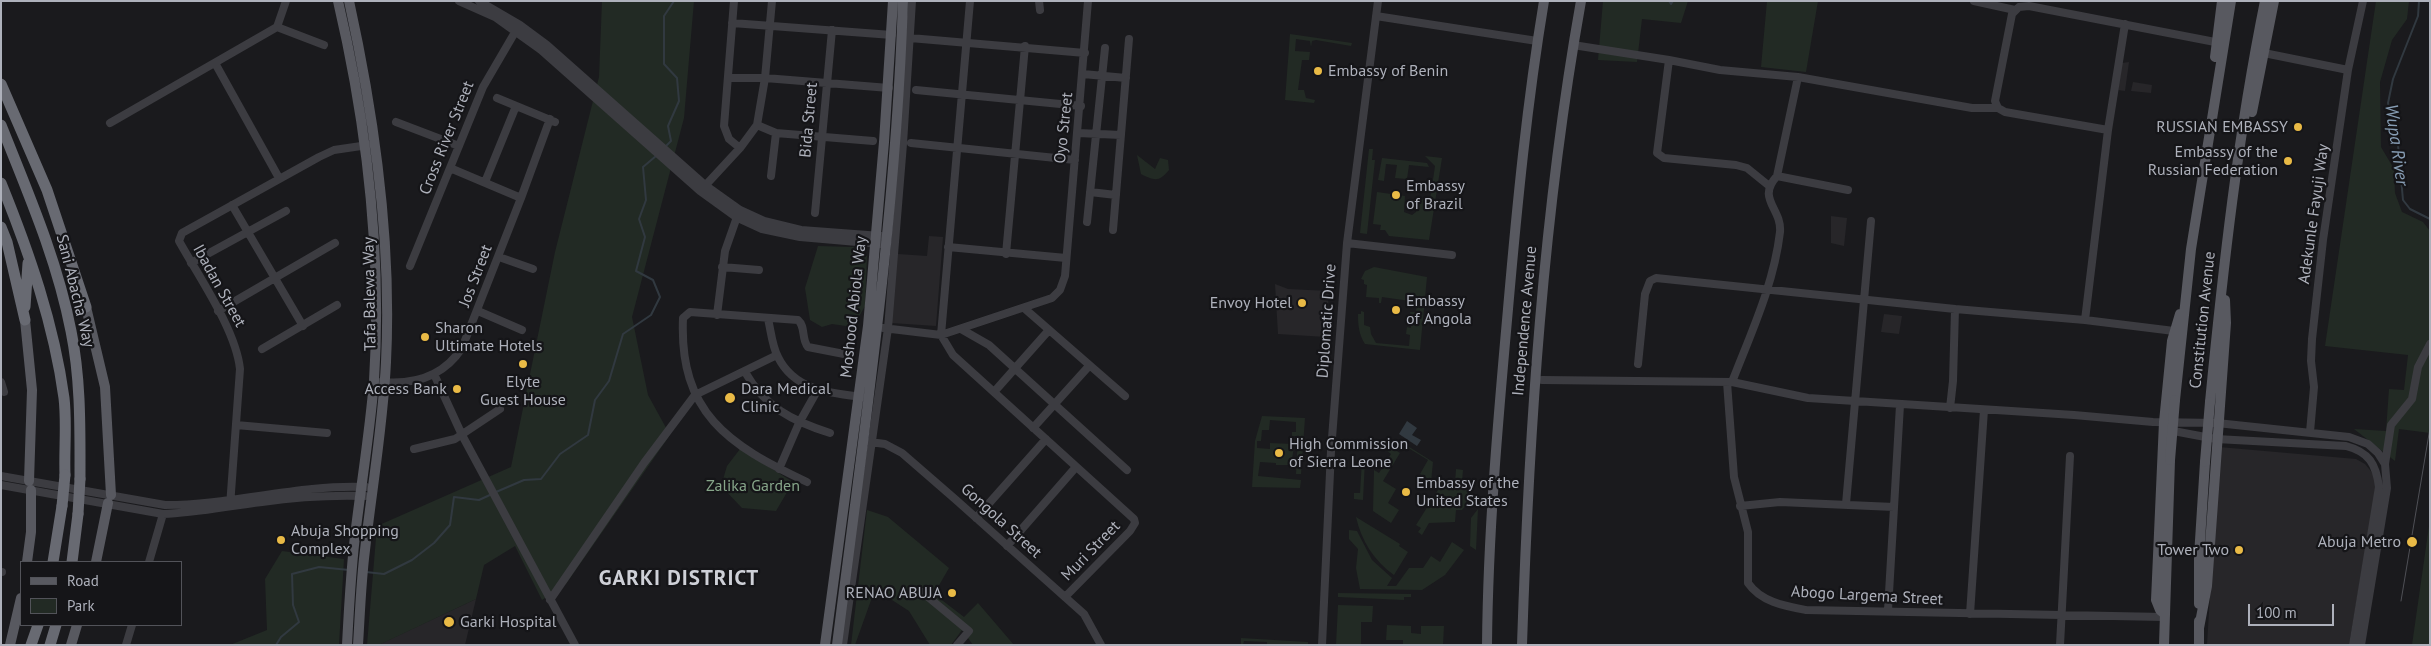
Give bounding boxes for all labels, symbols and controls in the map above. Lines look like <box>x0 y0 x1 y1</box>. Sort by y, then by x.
place label: Embassy of Benin <box>1328 61 1448 81</box>
marker: Embassy of Benin <box>1312 65 1324 77</box>
street label: Cross River Street <box>415 78 479 198</box>
street label: Bida Street <box>796 82 822 158</box>
street label: Oyo Street <box>1051 91 1077 165</box>
water label: Wupa River <box>2380 103 2412 187</box>
place label: RUSSIAN EMBASSY <box>2156 117 2288 137</box>
marker: RUSSIAN EMBASSY <box>2292 121 2304 133</box>
place label: Embassy of the Russian Federation <box>2148 142 2278 180</box>
street label: Adekunle Fayuji Way <box>2295 143 2333 285</box>
marker: Embassy of the Russian Federation <box>2282 155 2294 167</box>
place label: Embassy of Brazil <box>1406 176 1465 214</box>
marker: Embassy of Brazil <box>1390 189 1402 201</box>
street label: Sani Abacha Way <box>52 232 98 350</box>
street label: Moshood Abiola Way <box>837 235 871 379</box>
street label: Tafa Balewa Way <box>359 237 381 351</box>
street label: Ibadan Street <box>188 241 250 331</box>
street label: Jos Street <box>455 242 497 310</box>
street label: Independence Avenue <box>1509 245 1541 397</box>
street label: Constitution Avenue <box>2186 251 2220 389</box>
street label: Diplomatic Drive <box>1313 263 1341 379</box>
place label: Embassy of Angola <box>1406 291 1472 329</box>
place label: Envoy Hotel <box>1210 293 1292 313</box>
marker: Envoy Hotel <box>1296 297 1308 309</box>
marker: Embassy of Angola <box>1390 304 1402 316</box>
place label: Sharon Ultimate Hotels <box>435 318 543 356</box>
marker: Sharon Ultimate Hotels <box>419 331 431 343</box>
marker: Elyte Guest House <box>517 358 529 370</box>
place label: Elyte Guest House <box>480 372 566 410</box>
place label: Access Bank <box>365 379 447 399</box>
place label: Dara Medical Clinic <box>741 379 831 417</box>
marker: Access Bank <box>451 383 463 395</box>
marker: Dara Medical Clinic <box>723 391 737 405</box>
place label: High Commission of Sierra Leone <box>1289 434 1408 472</box>
marker: High Commission of Sierra Leone <box>1273 447 1285 459</box>
place label: Embassy of the United States <box>1416 473 1519 511</box>
park label: Zalika Garden <box>706 476 800 496</box>
street label: Gongola Street <box>957 480 1045 562</box>
marker: Embassy of the United States <box>1400 486 1412 498</box>
street label: Muri Street <box>1058 517 1124 585</box>
place label: Abuja Shopping Complex <box>291 521 399 559</box>
place label: Abuja Metro <box>2318 532 2401 552</box>
marker: Abuja Shopping Complex <box>275 534 287 546</box>
marker: Abuja Metro <box>2405 535 2419 549</box>
place label: Tower Two <box>2157 540 2229 560</box>
marker: Tower Two <box>2233 544 2245 556</box>
legend <box>20 561 182 626</box>
district label: GARKI DISTRICT <box>597 566 761 592</box>
text: Road <box>67 571 99 590</box>
street label: Abogo Largema Street <box>1791 582 1943 610</box>
place label: RENAO ABUJA <box>846 583 942 603</box>
marker: RENAO ABUJA <box>946 587 958 599</box>
scale bar <box>2251 594 2337 626</box>
text: Park <box>67 596 95 615</box>
text: 100 m <box>2256 603 2297 622</box>
place label: Garki Hospital <box>460 612 556 632</box>
marker: Garki Hospital <box>442 615 456 629</box>

